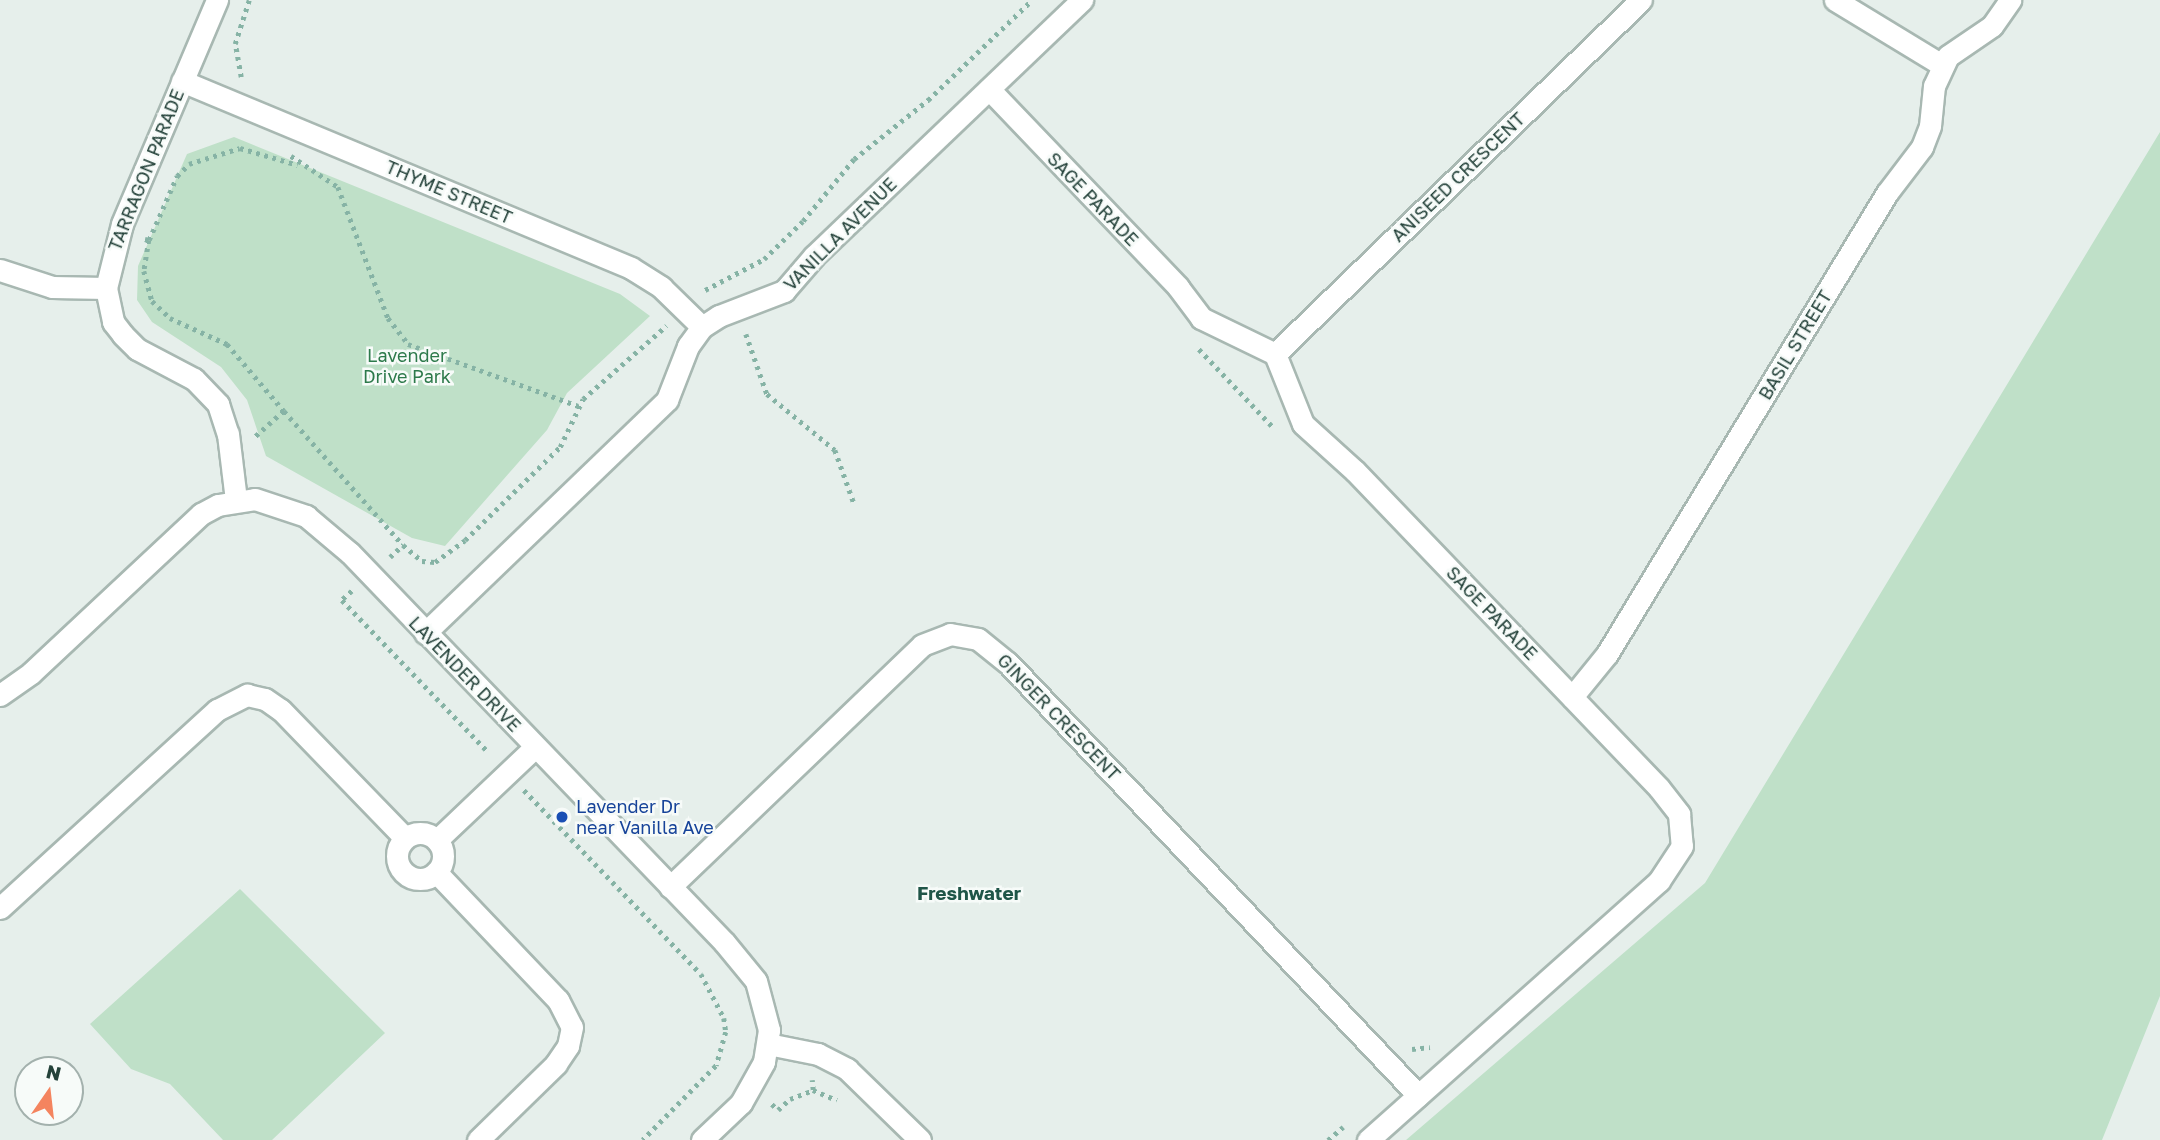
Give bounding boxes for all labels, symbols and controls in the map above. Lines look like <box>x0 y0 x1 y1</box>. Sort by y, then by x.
street label: TARRAGON PARADE <box>104 86 188 254</box>
street label: ANISEED CRESCENT <box>1387 108 1529 246</box>
street label: SAGE PARADE <box>1043 148 1143 250</box>
street label: THYME STREET <box>382 156 516 228</box>
street label: VANILLA AVENUE <box>779 173 901 295</box>
street label: BASIL STREET <box>1754 286 1836 404</box>
park label: Lavender Drive Park <box>363 345 451 388</box>
street label: SAGE PARADE <box>1442 562 1542 664</box>
street label: LAVENDER DRIVE <box>405 612 525 736</box>
street label: GINGER CRESCENT <box>993 649 1125 785</box>
place label: Lavender Dr near Vanilla Ave <box>576 796 714 838</box>
marker: Lavender Dr near Vanilla Ave <box>554 809 570 825</box>
district label: Freshwater <box>917 882 1021 904</box>
north arrow <box>14 1056 84 1126</box>
text: N <box>44 1059 64 1085</box>

